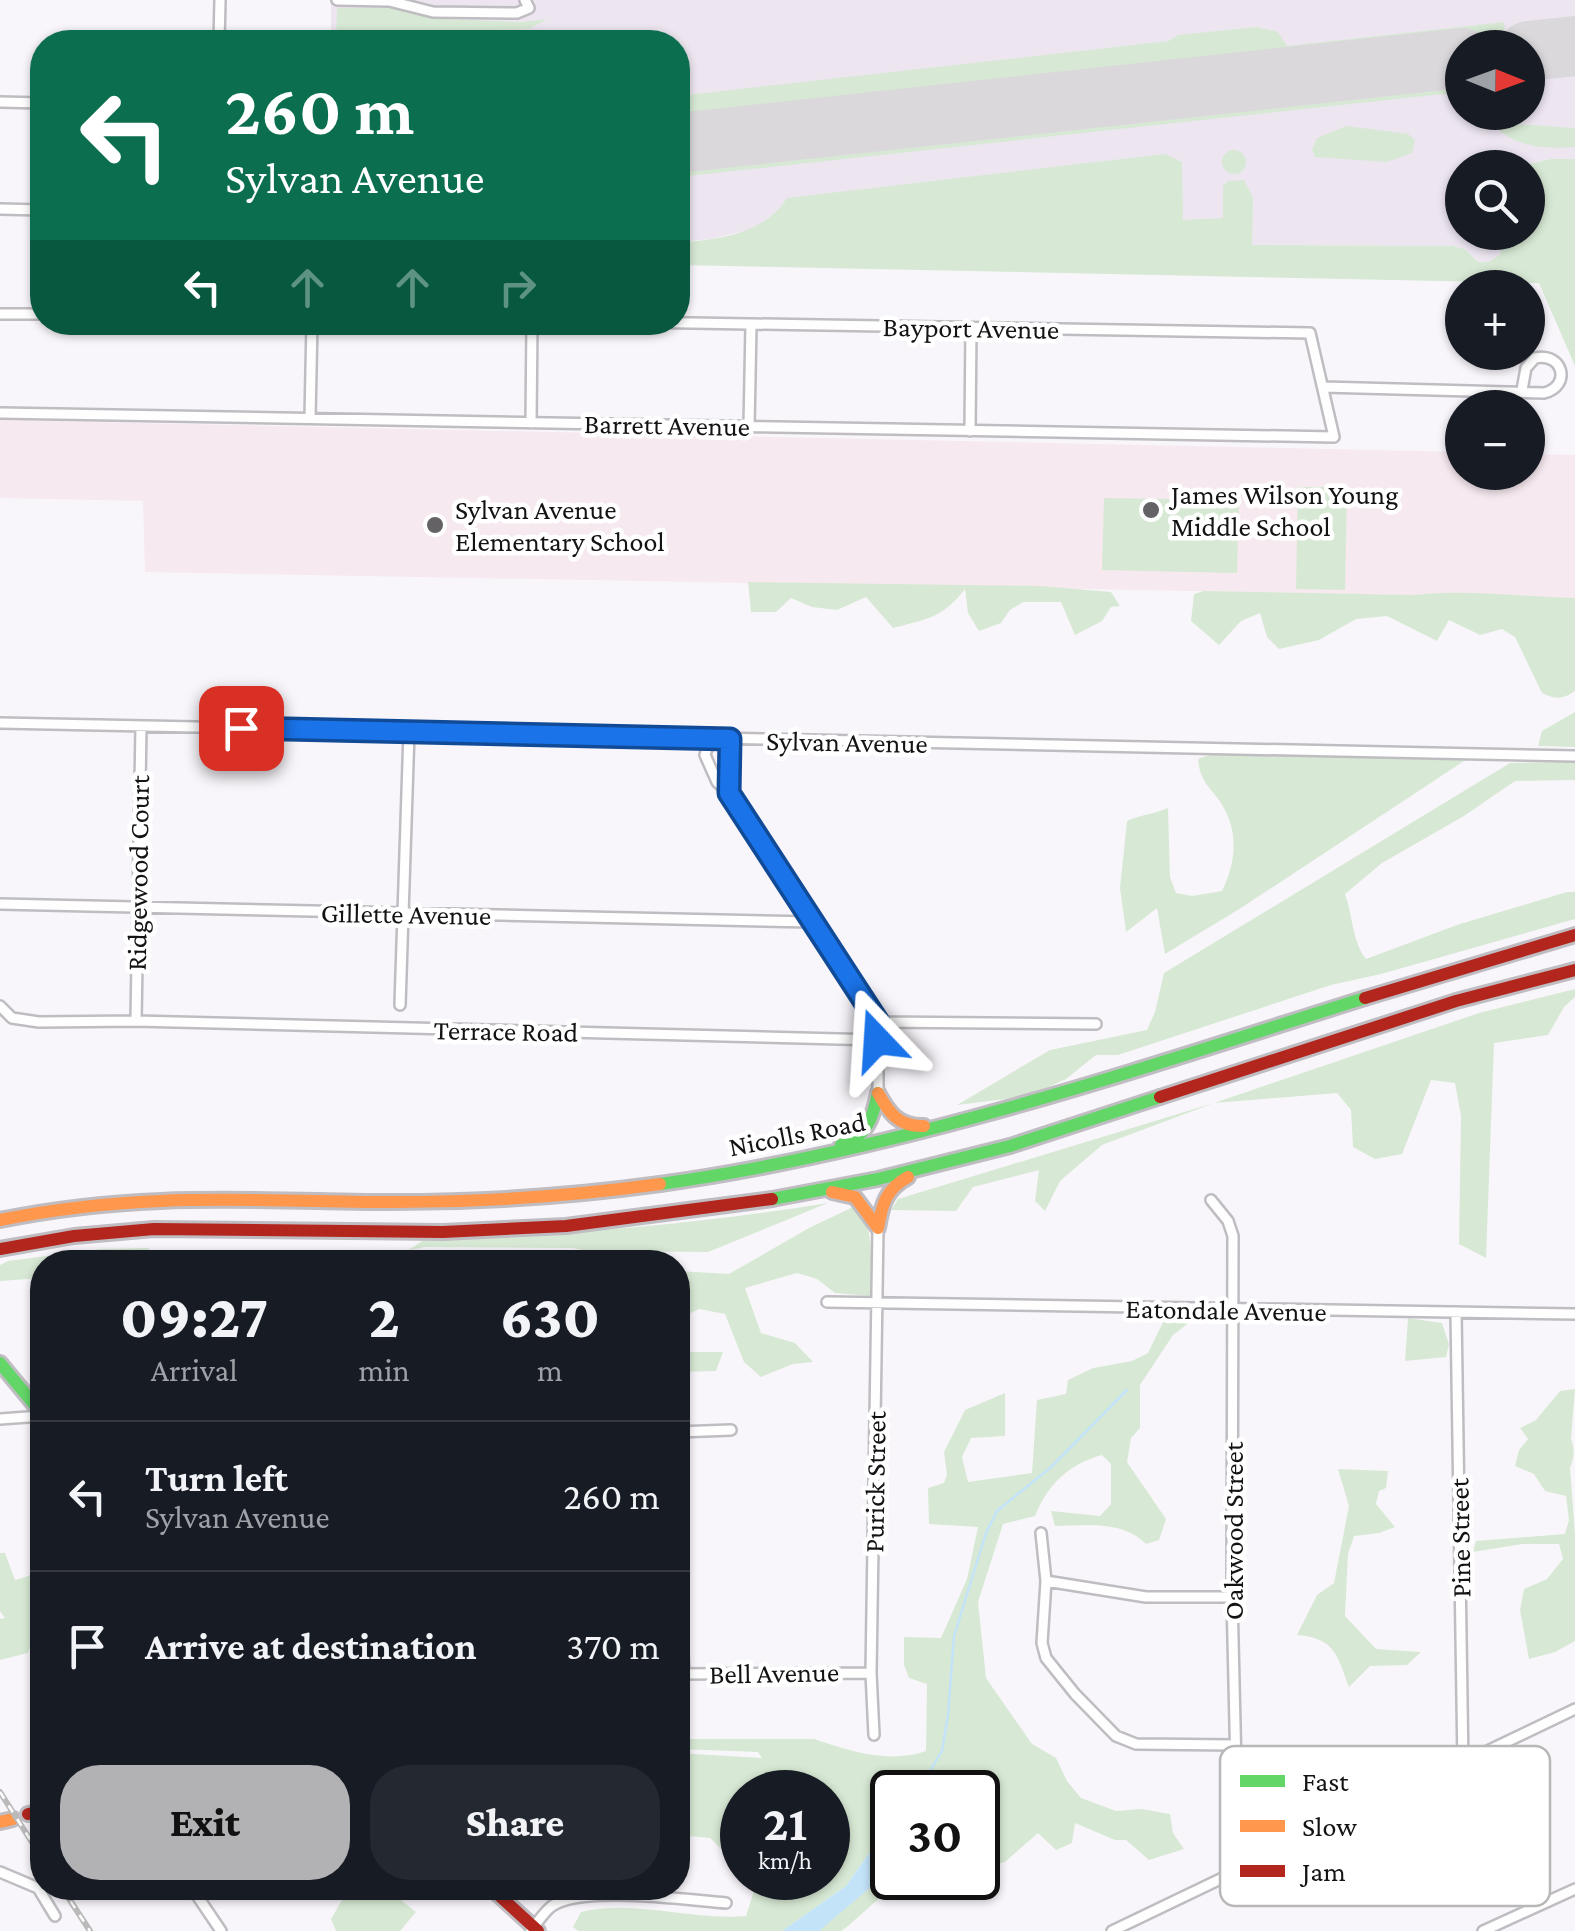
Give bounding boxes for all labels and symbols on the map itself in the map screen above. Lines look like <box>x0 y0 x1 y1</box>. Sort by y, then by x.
north arrow <box>1445 30 1545 130</box>
street label: Bayport Avenue <box>882 311 1060 345</box>
street label: Barrett Avenue <box>584 408 750 442</box>
place label: James Wilson Young Middle School <box>1168 479 1399 542</box>
place label: Sylvan Avenue Elementary School <box>455 494 665 557</box>
marker: James Wilson Young Middle School <box>1140 499 1162 521</box>
marker: Sylvan Avenue Elementary School <box>424 514 446 536</box>
pin <box>199 686 284 771</box>
street label: Sylvan Avenue <box>766 725 928 759</box>
street label: Ridgewood Court <box>121 774 155 971</box>
street label: Gillette Avenue <box>321 897 491 931</box>
position arrow <box>825 988 929 1092</box>
street label: Terrace Road <box>433 1014 579 1048</box>
street label: Nicolls Road <box>726 1105 868 1162</box>
street label: Eatondale Avenue <box>1125 1293 1327 1327</box>
street label: Purick Street <box>858 1410 892 1553</box>
street label: Oakwood Street <box>1218 1441 1249 1620</box>
street label: Pine Street <box>1443 1477 1477 1598</box>
street label: Bell Avenue <box>709 1656 839 1690</box>
legend <box>1220 1746 1550 1906</box>
text: Fast <box>1302 1766 1349 1797</box>
speed limit sign: 30 <box>870 1770 1000 1900</box>
text: Slow <box>1302 1811 1357 1842</box>
text: Jam <box>1299 1856 1346 1887</box>

